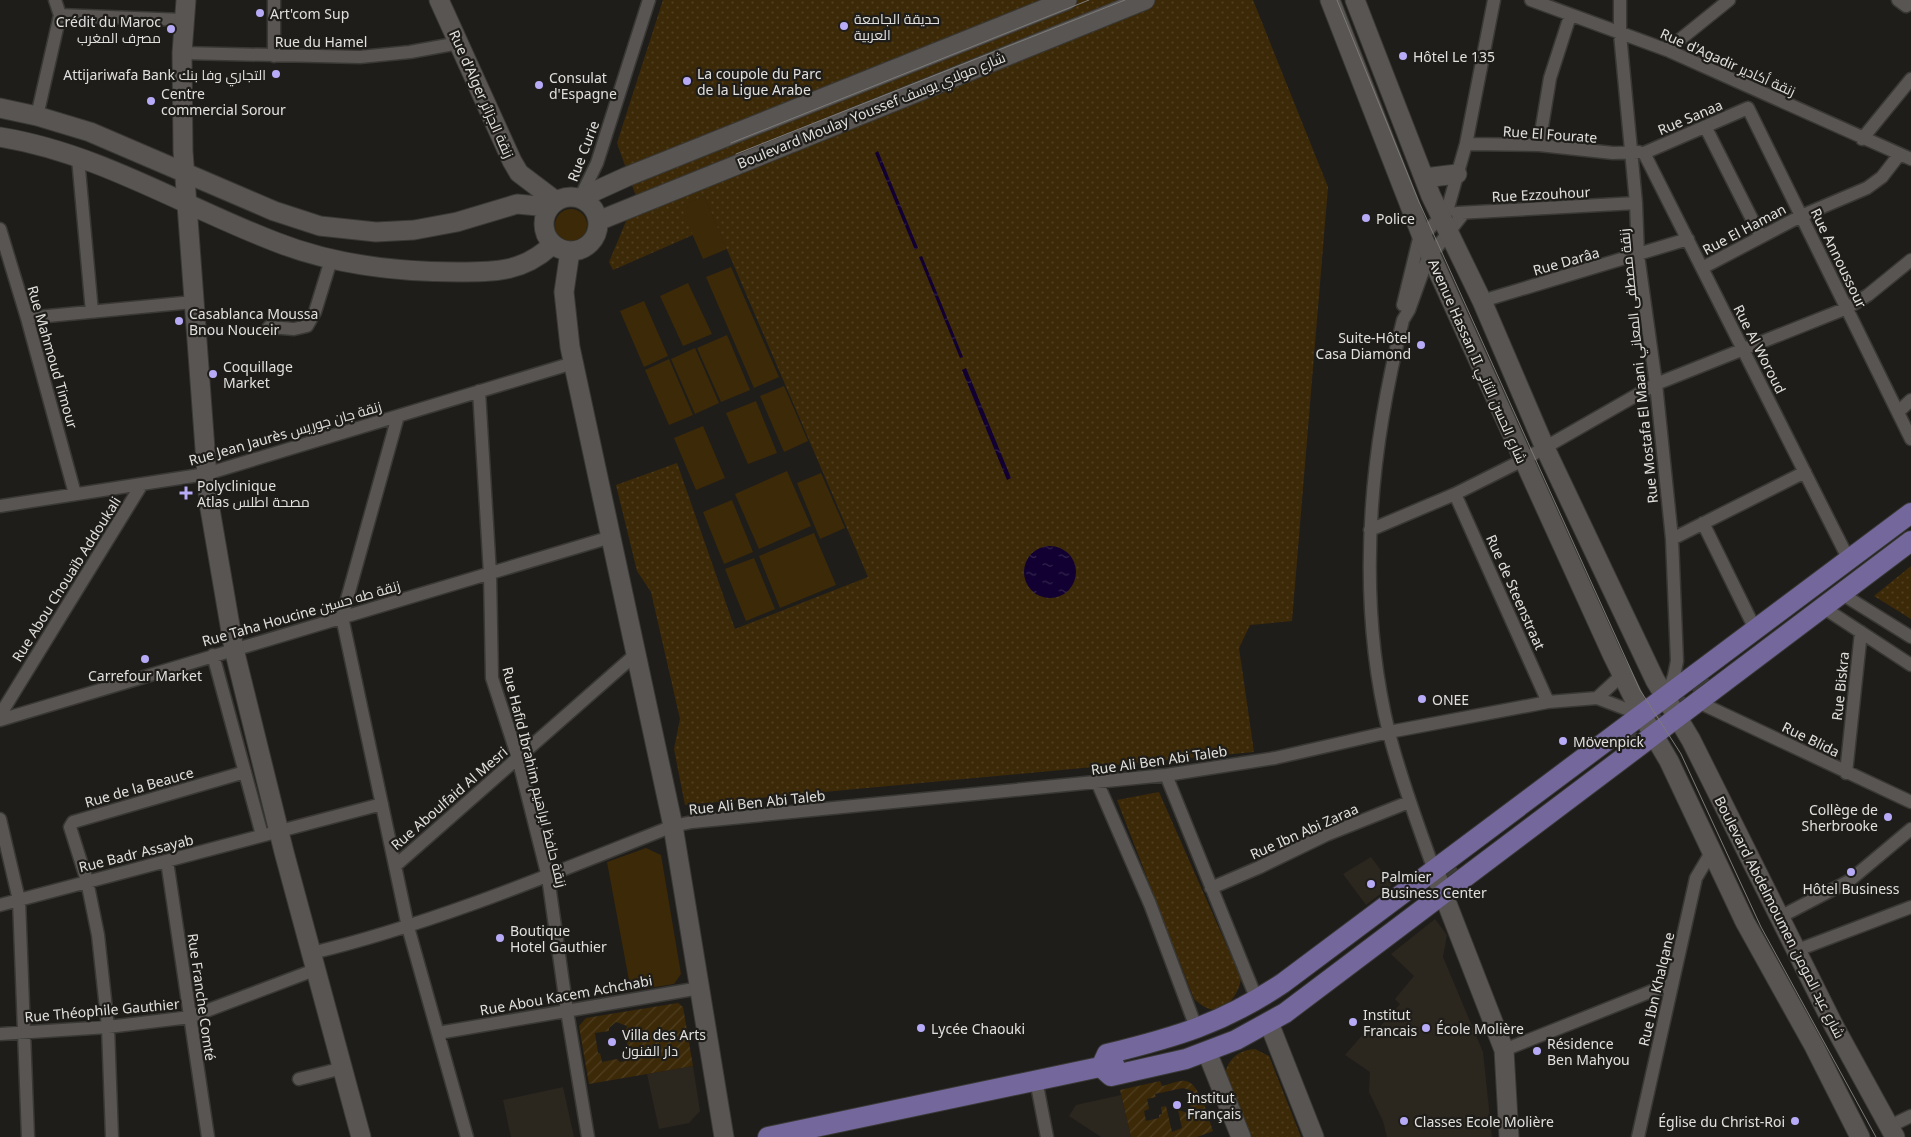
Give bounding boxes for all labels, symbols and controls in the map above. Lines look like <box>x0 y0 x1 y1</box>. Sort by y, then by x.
place label: Art'com Sup <box>270 4 349 23</box>
marker: Art'com Sup <box>254 7 266 19</box>
place label: حديقة الجامعة العربية <box>854 9 940 44</box>
place label: Crédit du Maroc مصرف المغرب <box>56 12 161 47</box>
marker: حديقة الجامعة العربية <box>838 20 850 32</box>
marker: Crédit du Maroc مصرف المغرب <box>165 23 177 35</box>
street label: Rue d'Agadir زنقة أكادير <box>1657 24 1799 100</box>
street label: Rue d'Alger زنقة الجزائر <box>445 27 519 161</box>
street label: Rue du Hamel <box>275 32 367 51</box>
street label: Boulevard Moulay Youssef شارع مولاي يوسف <box>734 47 1009 175</box>
place label: Hôtel Le 135 <box>1413 47 1495 66</box>
marker: Hôtel Le 135 <box>1397 50 1409 62</box>
place label: La coupole du Parc de la Ligue Arabe <box>697 64 822 99</box>
place label: Attijariwafa Bank التجاري وفا بنك <box>63 65 266 87</box>
marker: Attijariwafa Bank التجاري وفا بنك <box>270 68 282 80</box>
place label: Consulat d'Espagne <box>549 68 617 103</box>
marker: La coupole du Parc de la Ligue Arabe <box>681 75 693 87</box>
marker: Consulat d'Espagne <box>533 79 545 91</box>
place label: Centre commercial Sorour <box>161 84 286 119</box>
marker: Centre commercial Sorour <box>145 95 157 107</box>
street label: Rue Sanaa <box>1655 95 1725 139</box>
street label: Rue Curie <box>563 118 603 184</box>
street label: Rue El Fourate <box>1502 121 1598 147</box>
street label: Rue Ezzouhour <box>1491 182 1591 206</box>
street label: Rue El Haman <box>1699 199 1789 259</box>
street label: Rue Annoussour <box>1807 205 1871 311</box>
place label: Police <box>1376 209 1415 228</box>
marker: Police <box>1360 212 1372 224</box>
street label: Rue Mostafa El Maani زنقة مصطفى المعاني <box>1614 227 1665 504</box>
street label: Rue Darâa <box>1531 242 1601 280</box>
street label: Avenue Hassan II شارع الحسن الثاني <box>1421 256 1532 467</box>
street label: Rue Mahmoud Timour <box>23 283 83 431</box>
street label: Rue Al Woroud <box>1729 301 1791 397</box>
place label: Casablanca Moussa Bnou Nouceir <box>189 304 318 339</box>
marker: Casablanca Moussa Bnou Nouceir <box>173 315 185 327</box>
place label: Suite-Hôtel Casa Diamond <box>1316 328 1411 363</box>
marker: Suite-Hôtel Casa Diamond <box>1415 339 1427 351</box>
place label: Coquillage Market <box>223 357 293 392</box>
marker: Coquillage Market <box>207 368 219 380</box>
street label: Rue Jean Jaurès زنقة جان جوريس <box>186 396 384 470</box>
place label: Polyclinique Atlas مصحة اطلس <box>197 476 310 511</box>
marker: Polyclinique Atlas مصحة اطلس <box>179 486 193 500</box>
street label: Rue Abou Chouaïb Addoukali <box>7 493 125 665</box>
street label: Rue de Steenstraat <box>1482 531 1550 653</box>
street label: Rue Taha Houcine زنقة طه حسين <box>200 576 402 650</box>
street label: Rue Biskra <box>1827 651 1853 721</box>
marker: Carrefour Market <box>139 653 151 665</box>
street label: Rue Hafid Ibrahim زنقة حافظ ابراهيم <box>497 665 572 890</box>
place label: Carrefour Market <box>88 666 202 685</box>
place label: ONEE <box>1432 690 1469 709</box>
marker: ONEE <box>1416 693 1428 705</box>
street label: Rue Blida <box>1779 717 1843 761</box>
place label: Mövenpick <box>1573 732 1644 751</box>
marker: Mövenpick <box>1557 735 1569 747</box>
street label: Rue Ali Ben Abi Taleb <box>1090 741 1228 779</box>
street label: Rue Aboulfaid Al Mesri <box>387 742 511 854</box>
street label: Rue de la Beauce <box>82 762 196 812</box>
street label: Rue Ali Ben Abi Taleb <box>688 785 826 819</box>
street label: Boulevard Abdelmoumen شارع عبد المومن <box>1710 793 1850 1041</box>
street label: Rue Ibn Abi Zaraa <box>1247 799 1361 863</box>
place label: Collège de Sherbrooke <box>1802 800 1878 835</box>
marker: Collège de Sherbrooke <box>1882 811 1894 823</box>
street label: Rue Badr Assayab <box>77 830 195 876</box>
marker: Hôtel Business <box>1845 866 1857 878</box>
place label: Palmier Business Center <box>1381 867 1487 902</box>
marker: Palmier Business Center <box>1365 878 1377 890</box>
place label: Hôtel Business <box>1802 879 1900 898</box>
place label: Boutique Hotel Gauthier <box>510 921 607 956</box>
street label: Rue Ibn Khalqane <box>1634 930 1678 1048</box>
street label: Rue Franche Comté <box>184 932 220 1062</box>
marker: Boutique Hotel Gauthier <box>494 932 506 944</box>
street label: Rue Abou Kacem Achchabi <box>478 970 654 1020</box>
street label: Rue Théophile Gauthier <box>24 994 180 1026</box>
place label: Institut Francais <box>1363 1005 1417 1040</box>
marker: Institut Francais <box>1347 1016 1359 1028</box>
place label: Lycée Chaouki <box>931 1019 1025 1038</box>
place label: École Molière <box>1436 1019 1524 1038</box>
marker: Lycée Chaouki <box>915 1022 927 1034</box>
marker: École Molière <box>1420 1022 1432 1034</box>
place label: Villa des Arts دار الفنون <box>622 1025 706 1060</box>
place label: Résidence Ben Mahyou <box>1547 1034 1630 1069</box>
marker: Villa des Arts دار الفنون <box>606 1036 618 1048</box>
marker: Résidence Ben Mahyou <box>1531 1045 1543 1057</box>
place label: Institut Français <box>1187 1088 1241 1123</box>
marker: Institut Français <box>1171 1099 1183 1111</box>
place label: Classes Ecole Molière <box>1414 1112 1554 1131</box>
place label: Église du Christ-Roi <box>1658 1112 1785 1131</box>
marker: Classes Ecole Molière <box>1398 1115 1410 1127</box>
marker: Église du Christ-Roi <box>1789 1115 1801 1127</box>

